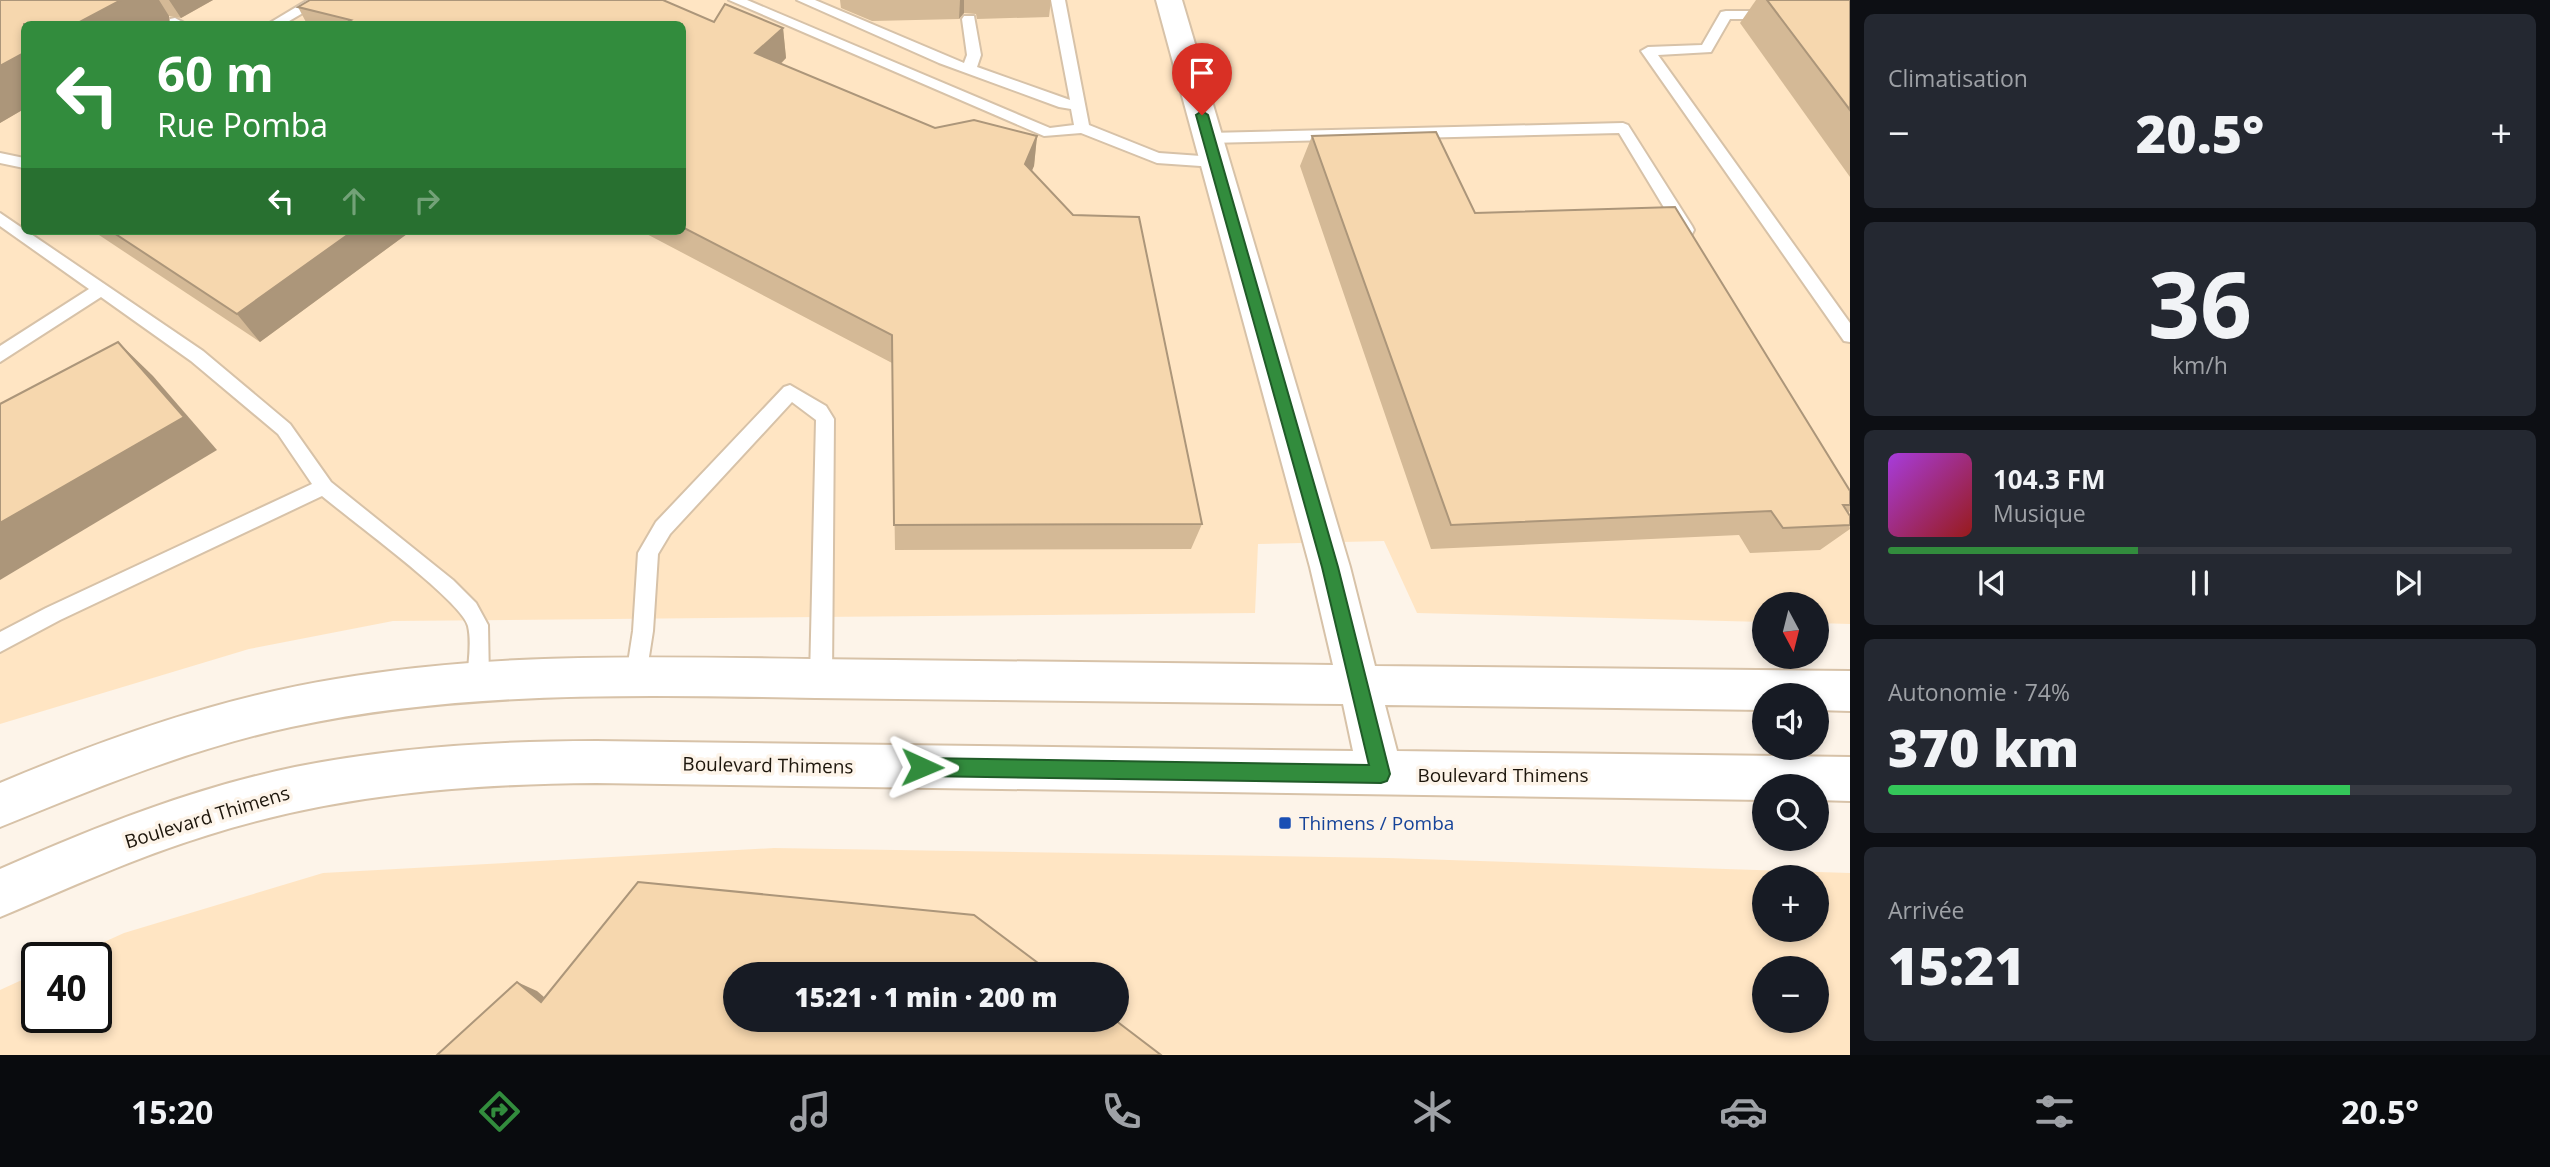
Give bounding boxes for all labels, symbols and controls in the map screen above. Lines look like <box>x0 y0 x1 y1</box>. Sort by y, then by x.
text: 60 m <box>157 40 274 106</box>
pin <box>1172 43 1232 115</box>
icon: left <box>42 49 133 140</box>
icon: arrive <box>1183 54 1221 92</box>
text: Climatisation <box>1888 62 2028 94</box>
text: 20.5° <box>2136 97 2264 168</box>
text: Rue Pomba <box>157 103 328 146</box>
text: − <box>1888 106 1910 158</box>
text: + <box>2490 106 2512 158</box>
icon: left <box>262 182 300 220</box>
icon: ahead <box>335 182 373 220</box>
icon: right <box>408 182 446 220</box>
text: 36 <box>2148 241 2252 365</box>
text: km/h <box>2172 349 2228 381</box>
text: 104.3 FM <box>1993 461 2105 497</box>
text: Musique <box>1993 497 2086 529</box>
icon: previous <box>1973 564 2011 602</box>
icon: pause <box>2181 564 2219 602</box>
icon: next <box>2389 564 2427 602</box>
north arrow <box>1752 592 1829 668</box>
map controls <box>1752 592 1829 1033</box>
text: Autonomie · 74% <box>1888 676 2070 708</box>
button: sound <box>1752 683 1829 760</box>
text: 370 km <box>1888 711 2079 782</box>
position arrow <box>885 730 959 804</box>
street label: Boulevard Thimens <box>682 751 854 779</box>
street label: Boulevard Thimens <box>1417 762 1589 788</box>
button: search <box>1752 774 1829 851</box>
street label: Boulevard Thimens <box>121 780 293 854</box>
place label: Thimens / Pomba <box>1299 810 1454 836</box>
marker: Thimens / Pomba <box>1277 815 1293 831</box>
button: + <box>1752 865 1829 942</box>
text: Arrivée <box>1888 894 1964 926</box>
text: 15:21 <box>1888 929 2025 1000</box>
speed limit sign: 40 <box>21 942 112 1033</box>
button: − <box>1752 956 1829 1033</box>
text: 15:21 · 1 min · 200 m <box>795 979 1057 1015</box>
icon: directions <box>475 1087 524 1136</box>
icon: music <box>786 1087 835 1136</box>
icon: phone <box>1097 1087 1146 1136</box>
icon: climate <box>1408 1087 1457 1136</box>
icon: car <box>1719 1087 1768 1136</box>
icon: filters <box>2030 1087 2079 1136</box>
text: 15:20 <box>131 1090 213 1133</box>
text: 20.5° <box>2341 1090 2419 1133</box>

